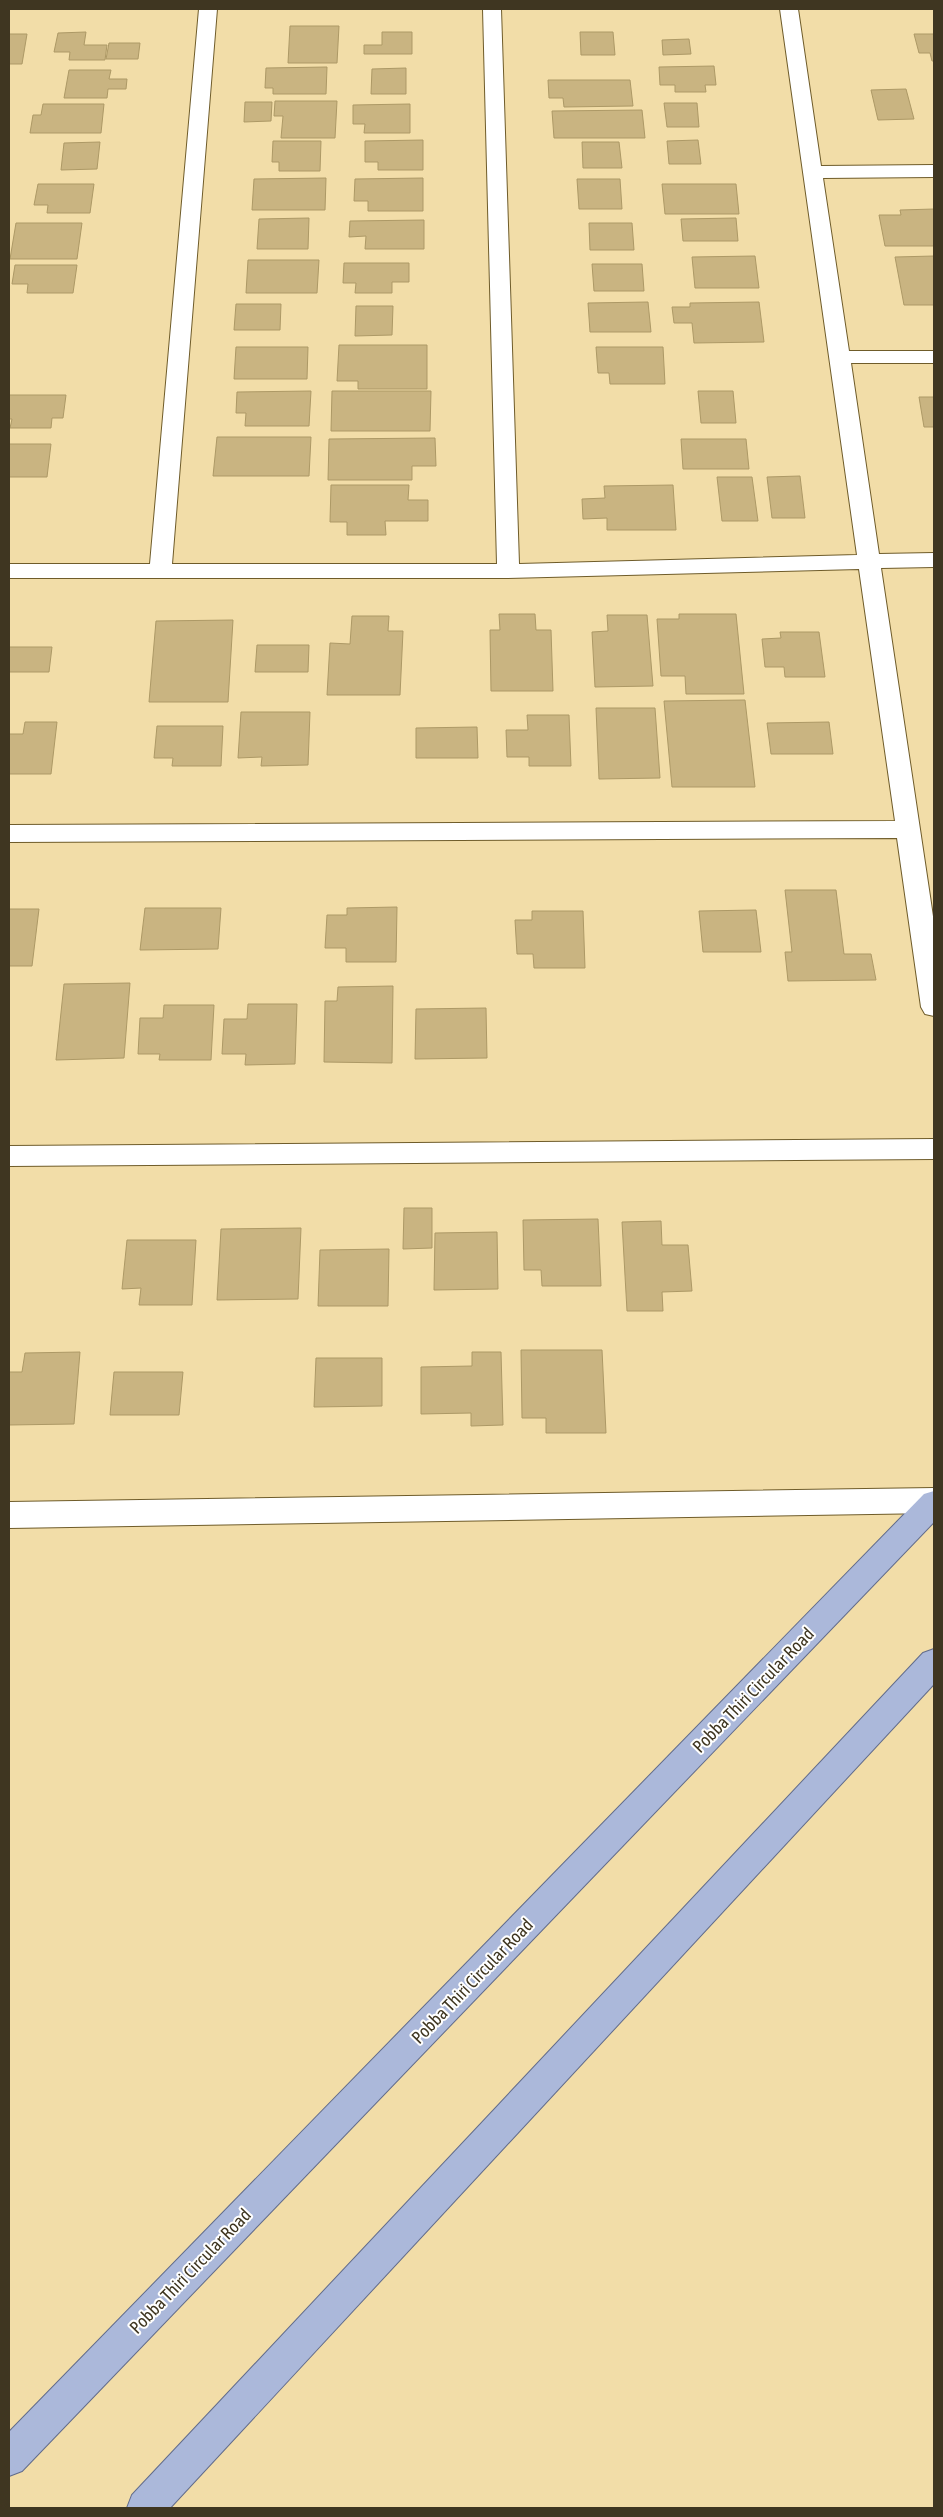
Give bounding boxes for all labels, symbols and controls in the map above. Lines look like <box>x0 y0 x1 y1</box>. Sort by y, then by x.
street label: Pobba Thiri Circular Road <box>688 1623 818 1757</box>
street label: Pobba Thiri Circular Road <box>407 1914 537 2048</box>
street label: Pobba Thiri Circular Road <box>125 2204 255 2338</box>

